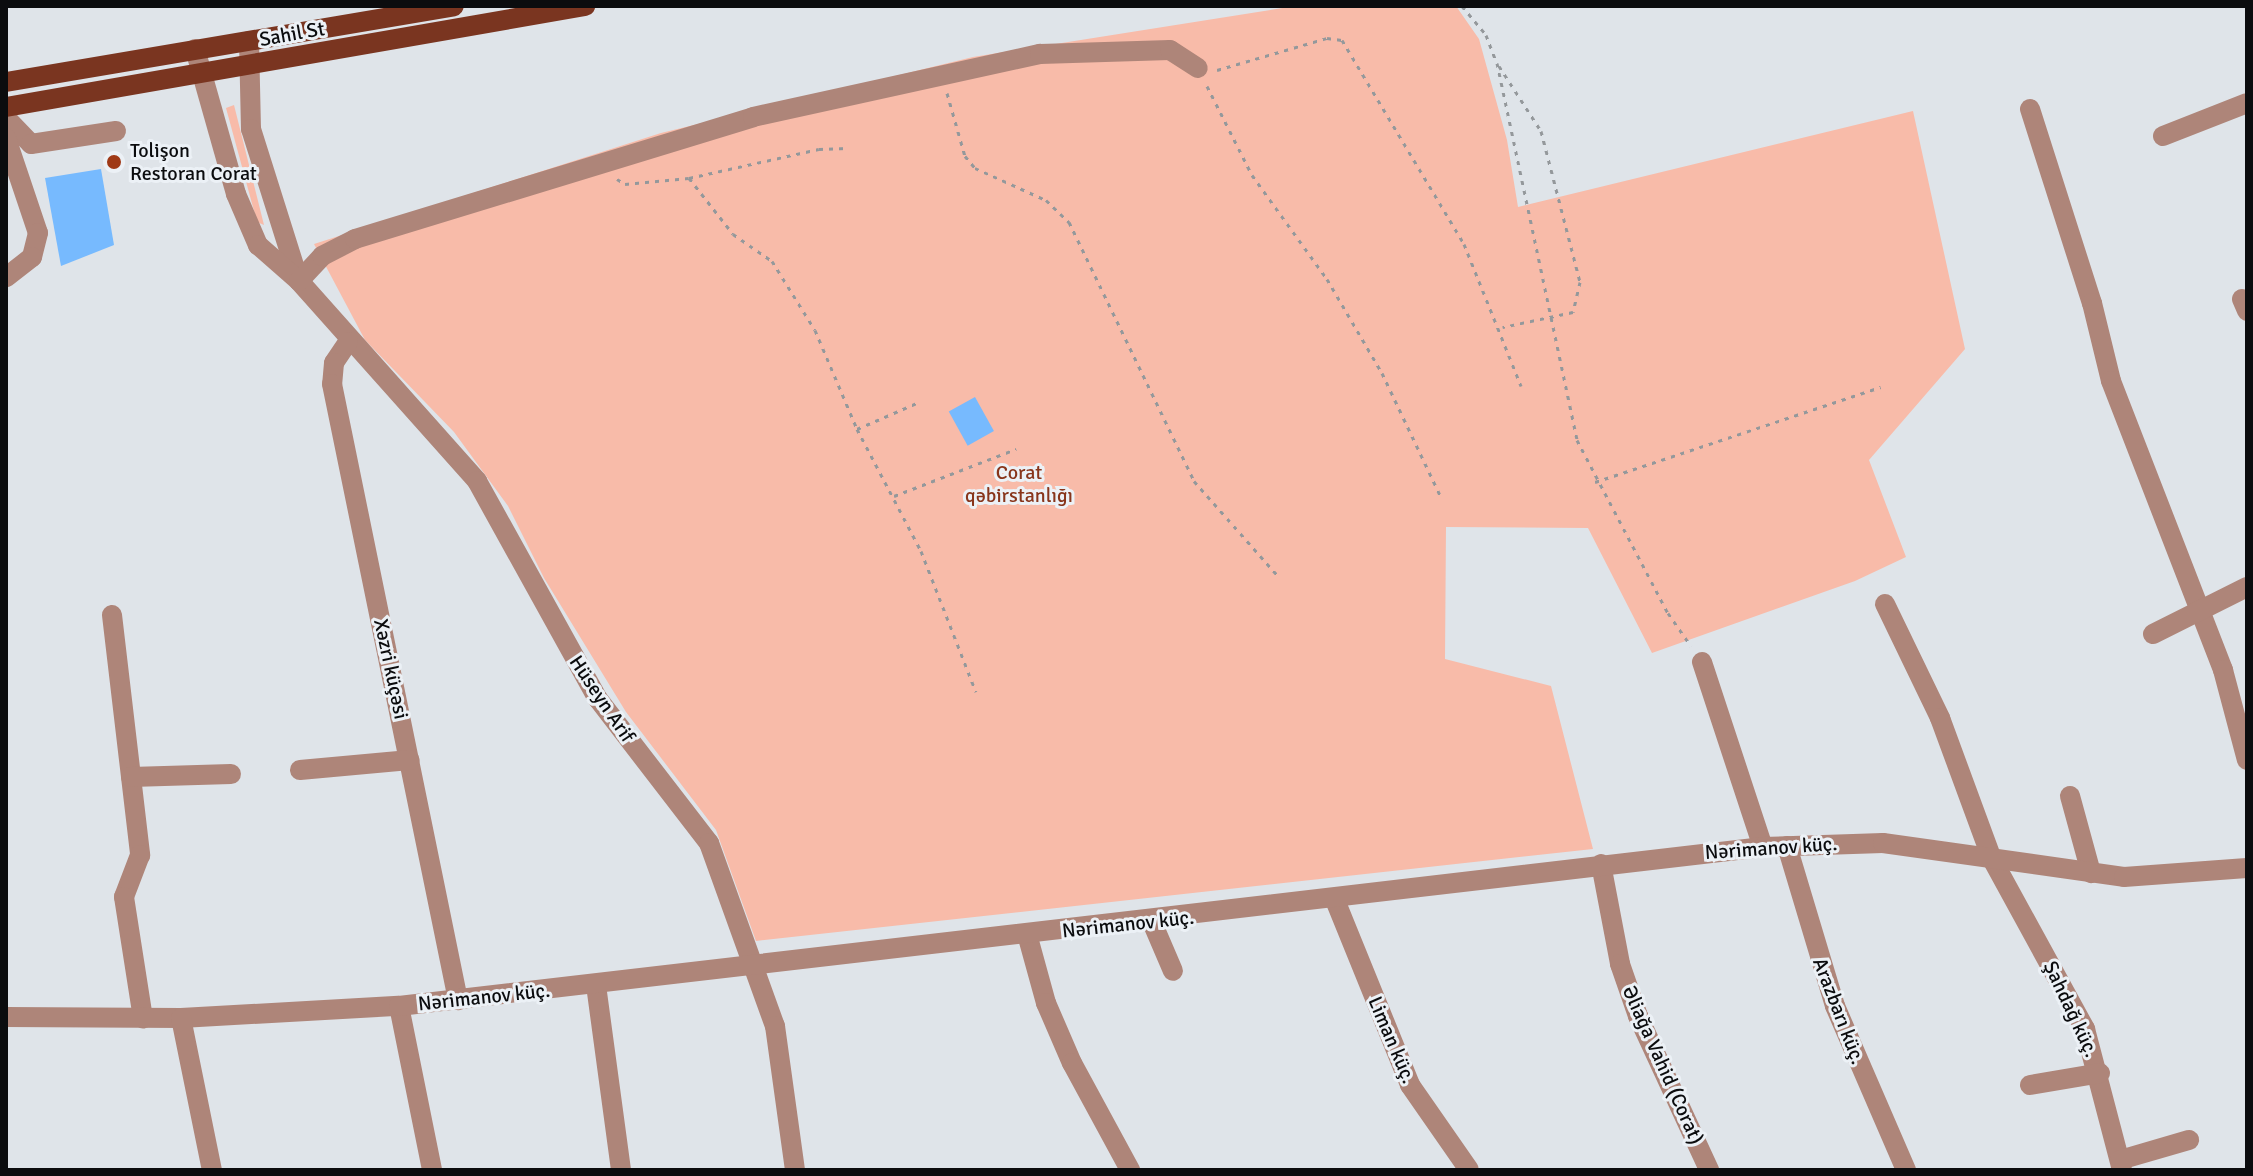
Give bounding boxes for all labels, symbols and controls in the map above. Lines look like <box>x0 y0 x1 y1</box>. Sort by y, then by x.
street label: Sahil St <box>257 16 327 52</box>
place label: Tolişon Restoran Corat <box>130 138 257 185</box>
marker: Tolişon Restoran Corat <box>105 153 123 171</box>
park label: Corat qəbirstanlığı <box>965 461 1073 508</box>
street label: Xəzri küçəsi <box>369 617 413 721</box>
street label: Hüseyn Arif <box>564 651 640 747</box>
street label: Nərimanov küç. <box>1704 831 1838 865</box>
street label: Nərimanov küç. <box>1061 905 1195 943</box>
street label: Arazbarı küç. <box>1808 954 1870 1068</box>
street label: Şahdağ küç. <box>2038 957 2104 1061</box>
street label: Nərimanov küç. <box>417 978 551 1016</box>
street label: Əliağa Vahid (Corat) <box>1617 982 1709 1148</box>
street label: Liman küç. <box>1363 993 1421 1087</box>

